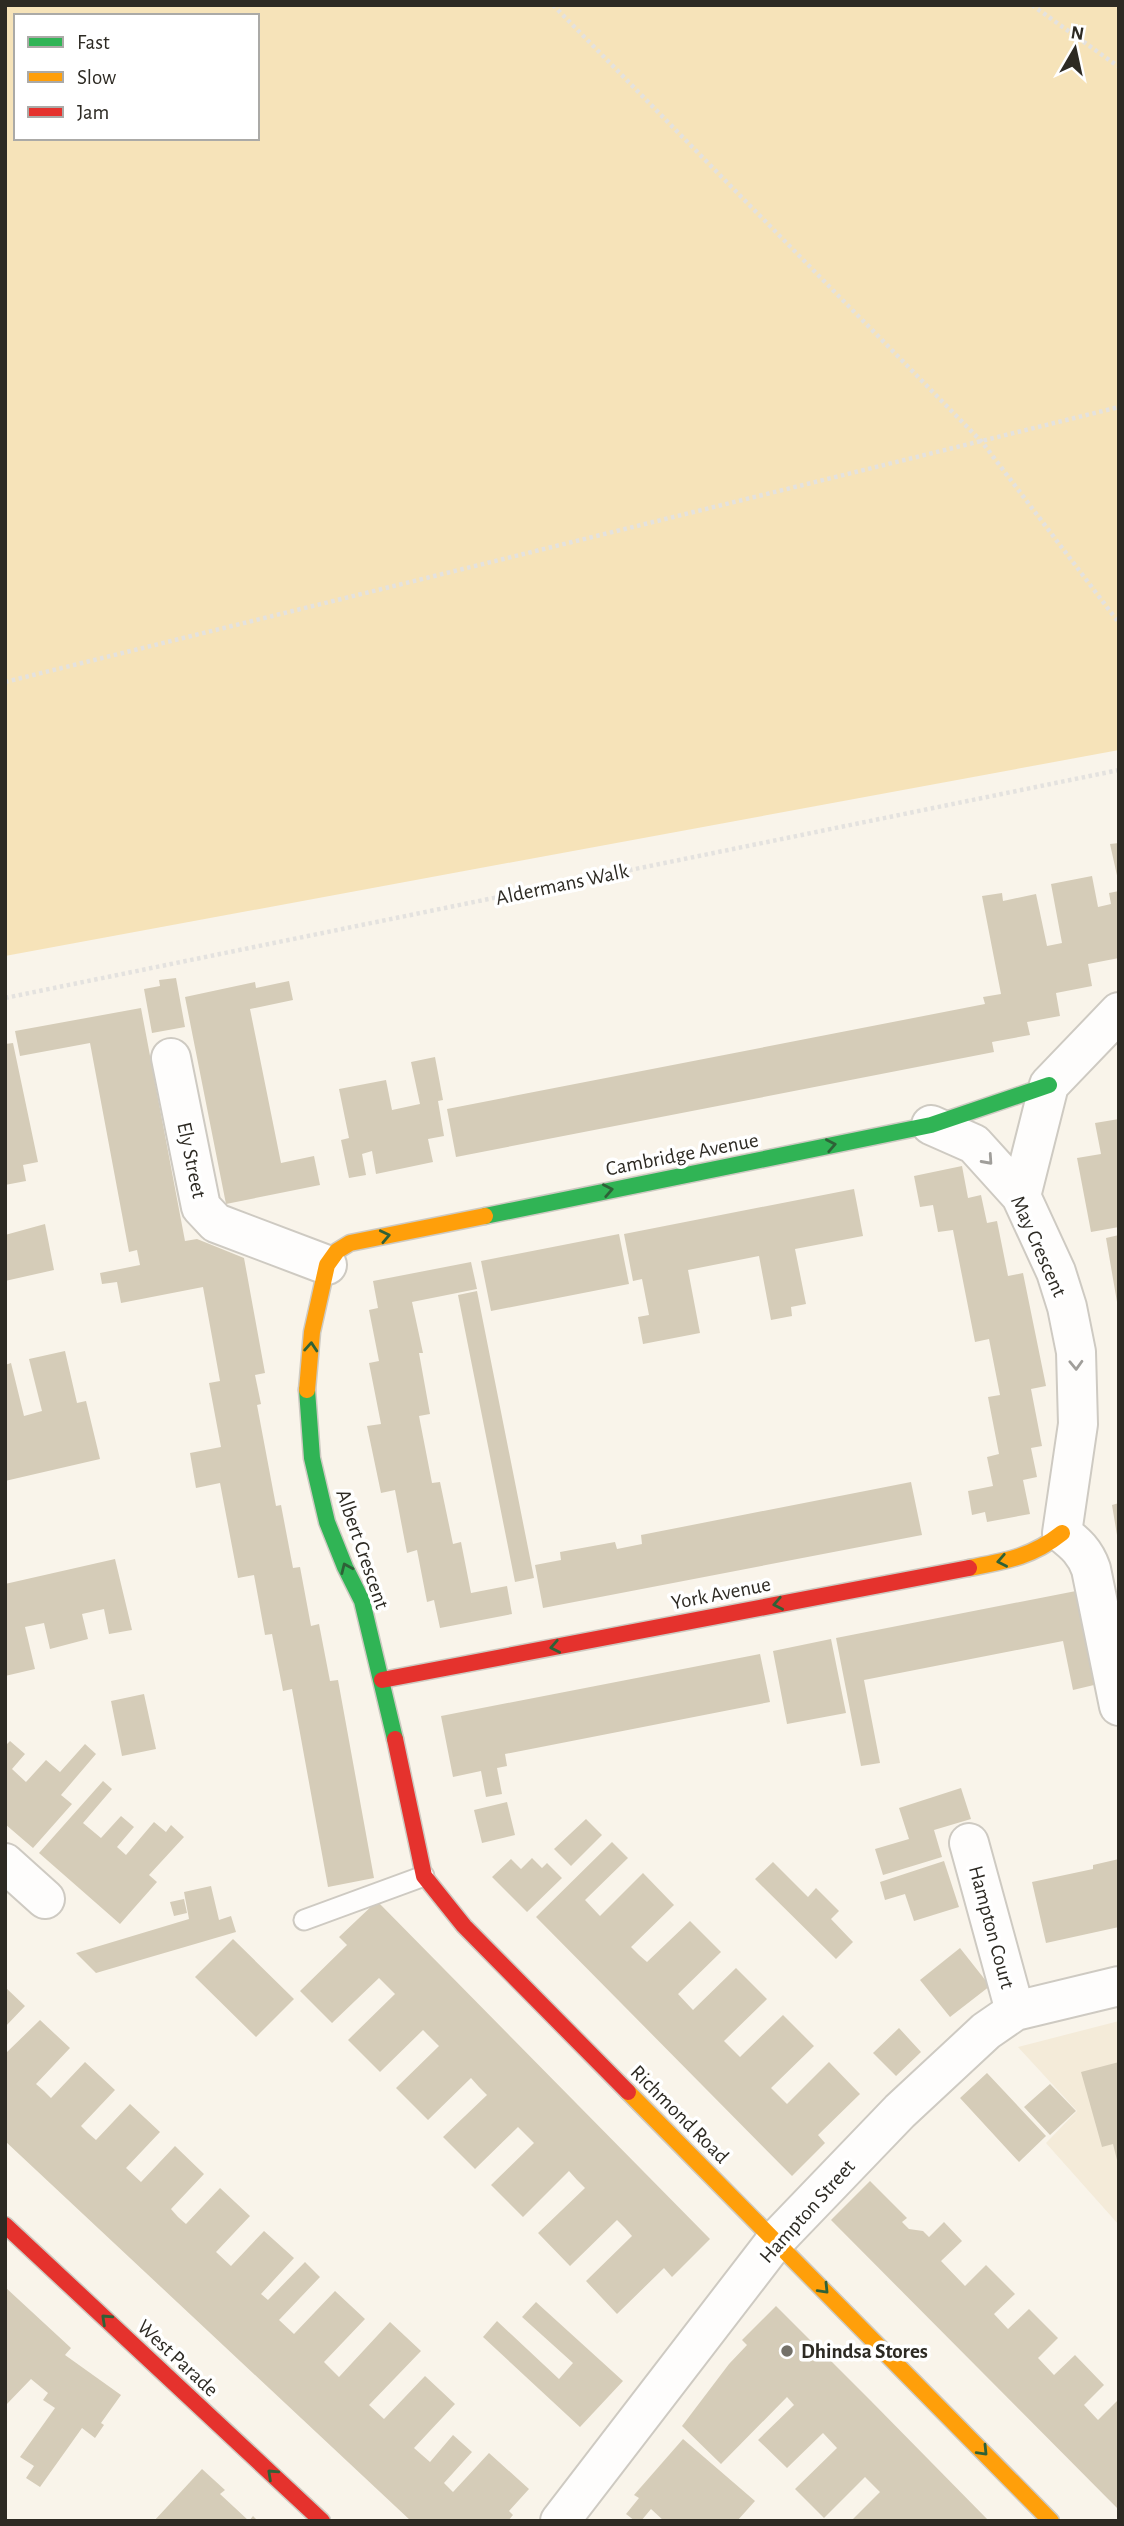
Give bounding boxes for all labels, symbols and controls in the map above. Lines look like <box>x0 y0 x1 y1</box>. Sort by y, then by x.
legend <box>14 14 259 140</box>
north arrow <box>1040 14 1110 84</box>
text: N <box>1069 23 1085 44</box>
text: Fast <box>77 32 110 53</box>
text: Slow <box>77 67 116 88</box>
text: Jam <box>77 102 109 123</box>
street label: Aldermans Walk <box>494 860 631 909</box>
street label: Ely Street <box>173 1120 210 1200</box>
street label: Cambridge Avenue <box>604 1129 760 1180</box>
one-way arrow <box>825 1139 837 1154</box>
one-way arrow <box>980 1152 992 1165</box>
one-way arrow <box>602 1184 614 1199</box>
street label: May Crescent <box>1007 1192 1070 1300</box>
one-way arrow <box>379 1229 391 1244</box>
one-way arrow <box>303 1341 318 1352</box>
one-way arrow <box>1068 1360 1084 1371</box>
street label: Albert Crescent <box>332 1487 393 1612</box>
one-way arrow <box>996 1553 1008 1568</box>
one-way arrow <box>340 1563 354 1576</box>
street label: York Avenue <box>670 1574 773 1613</box>
one-way arrow <box>772 1596 784 1611</box>
one-way arrow <box>549 1638 561 1653</box>
street label: Hampton Court <box>965 1863 1018 1991</box>
street label: Richmond Road <box>626 2061 733 2168</box>
street label: Hampton Street <box>756 2155 859 2267</box>
one-way arrow <box>815 2280 828 2293</box>
one-way arrow <box>101 2315 114 2327</box>
street label: West Parade <box>133 2316 222 2401</box>
place label: Dhindsa Stores <box>801 2341 928 2362</box>
marker: Dhindsa Stores <box>779 2343 795 2359</box>
one-way arrow <box>975 2443 987 2455</box>
one-way arrow <box>267 2470 280 2483</box>

